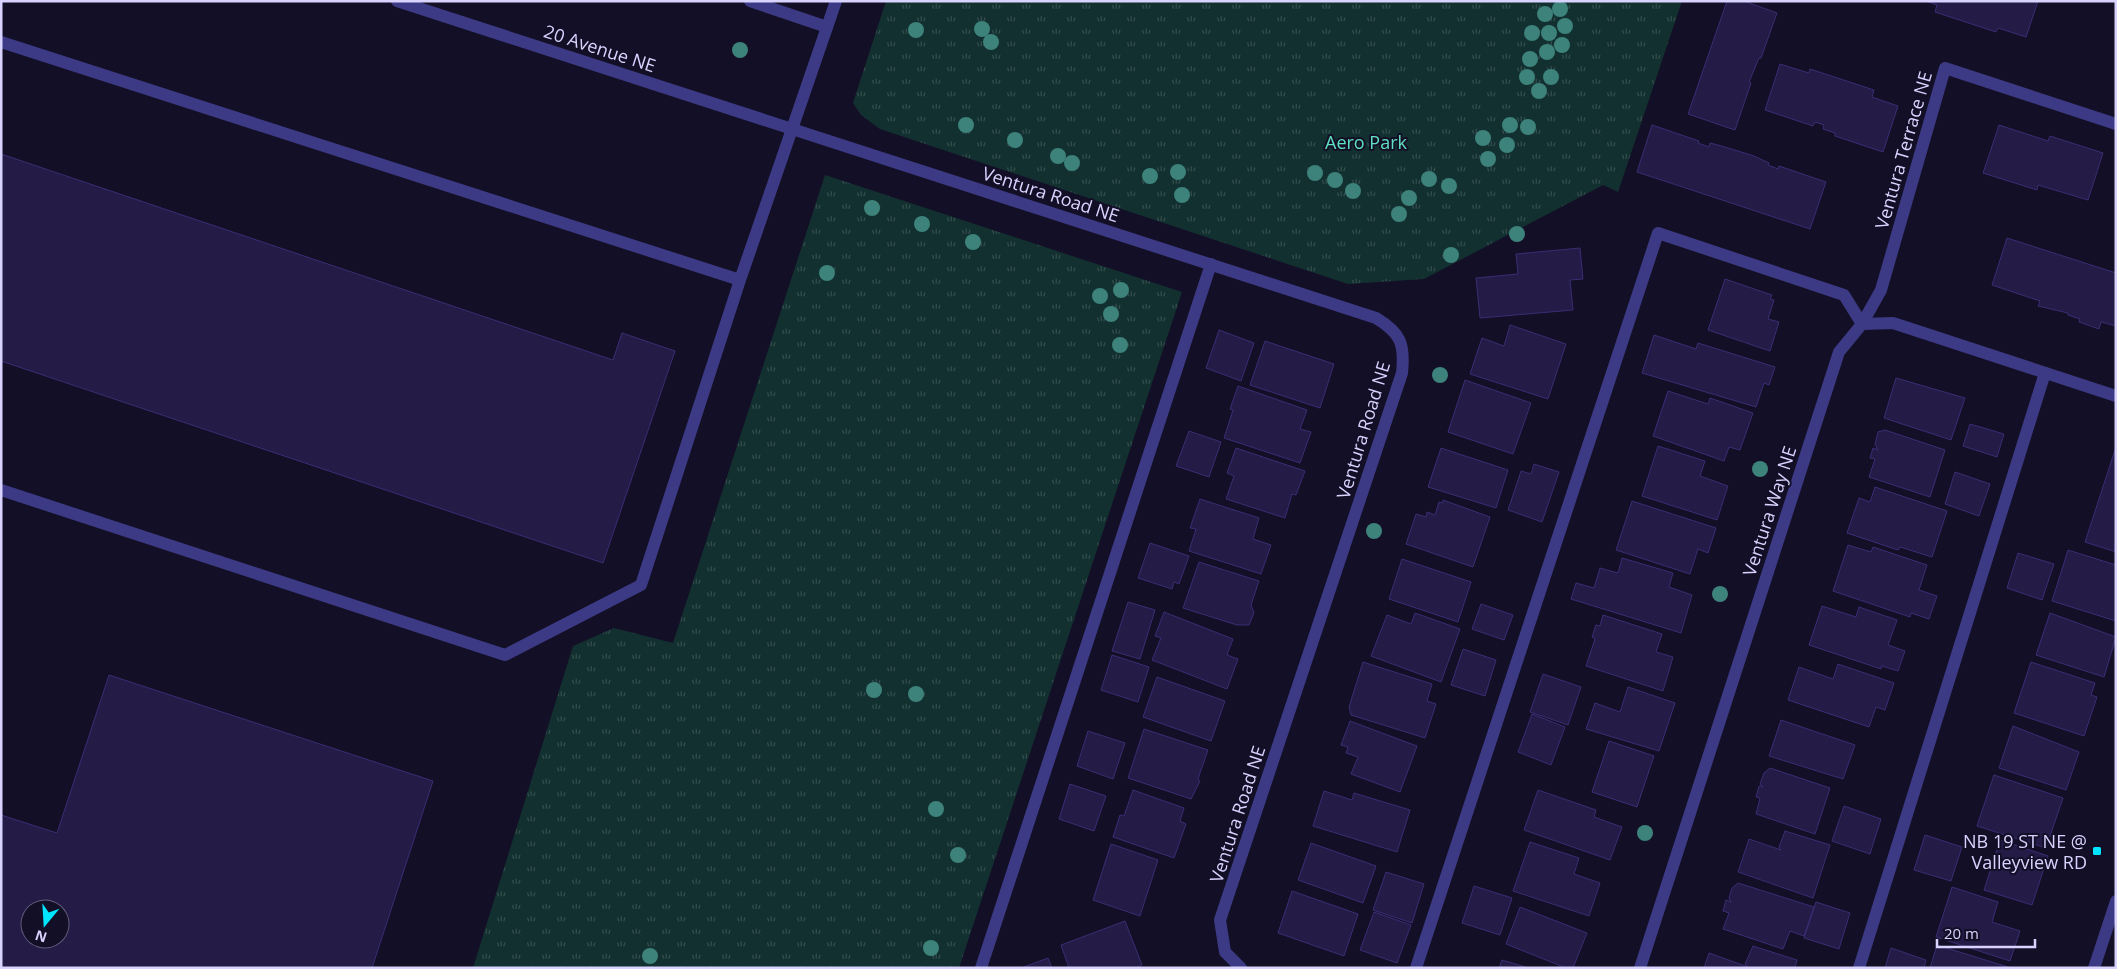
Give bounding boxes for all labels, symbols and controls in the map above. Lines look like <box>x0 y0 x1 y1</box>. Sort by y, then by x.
street label: 20 Avenue NE <box>541 19 659 77</box>
street label: Ventura Terrace NE <box>1869 68 1937 232</box>
park label: Aero Park <box>1325 130 1408 154</box>
street label: Ventura Road NE <box>979 161 1123 227</box>
street label: Ventura Road NE <box>1331 358 1395 502</box>
street label: Ventura Way NE <box>1737 443 1801 579</box>
street label: Ventura Road NE <box>1204 742 1270 886</box>
place label: NB 19 ST NE @ Valleyview RD <box>1963 829 2087 874</box>
marker: NB 19 ST NE @ Valleyview RD <box>2091 845 2103 857</box>
north arrow <box>20 899 70 949</box>
scale bar <box>1937 916 2034 948</box>
text: 20 m <box>1944 923 1979 943</box>
text: N <box>32 926 49 948</box>

